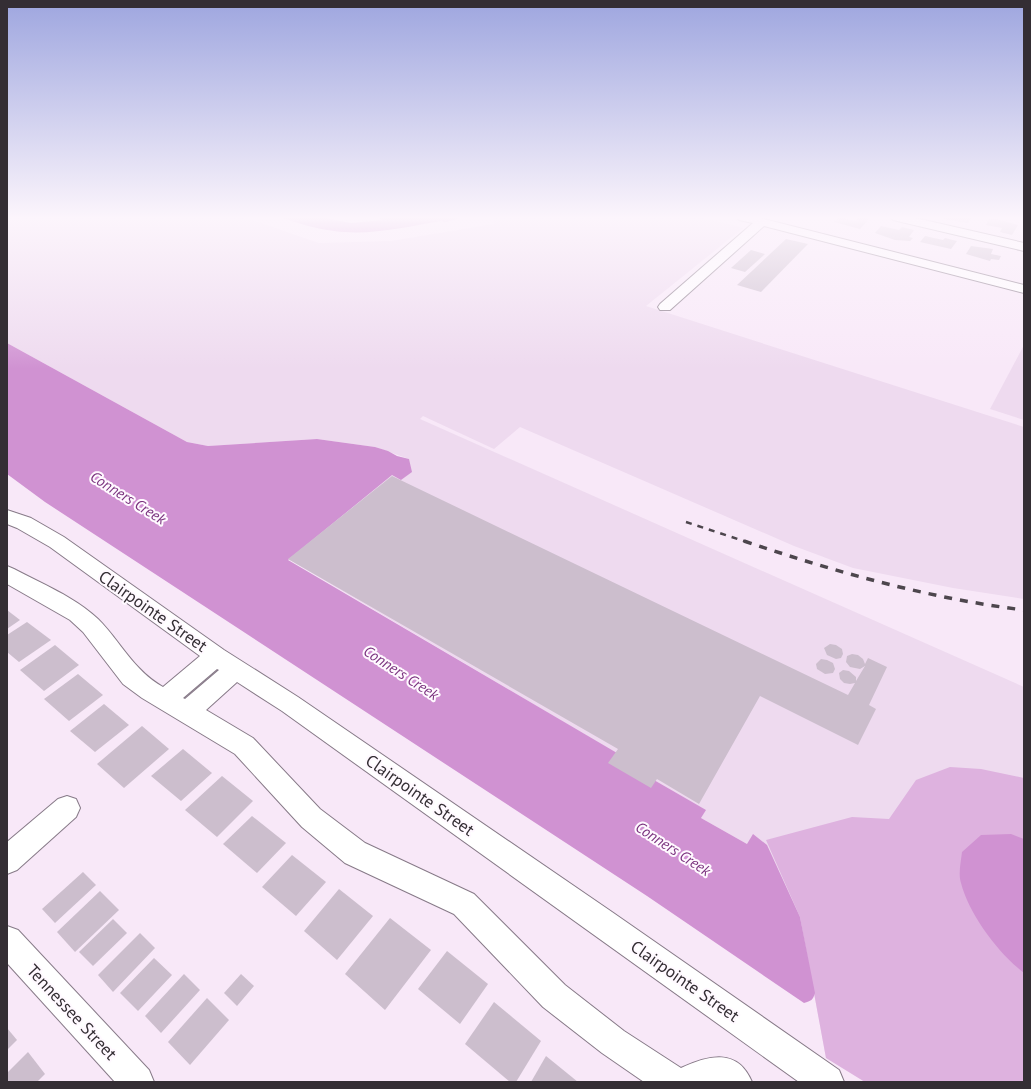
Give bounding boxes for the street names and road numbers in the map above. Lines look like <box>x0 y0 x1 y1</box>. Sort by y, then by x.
street label: Clairpointe Street <box>94 565 212 657</box>
street label: Clairpointe Street <box>361 749 479 841</box>
street label: Clairpointe Street <box>626 935 744 1027</box>
street label: Tennessee Street <box>22 960 122 1064</box>

